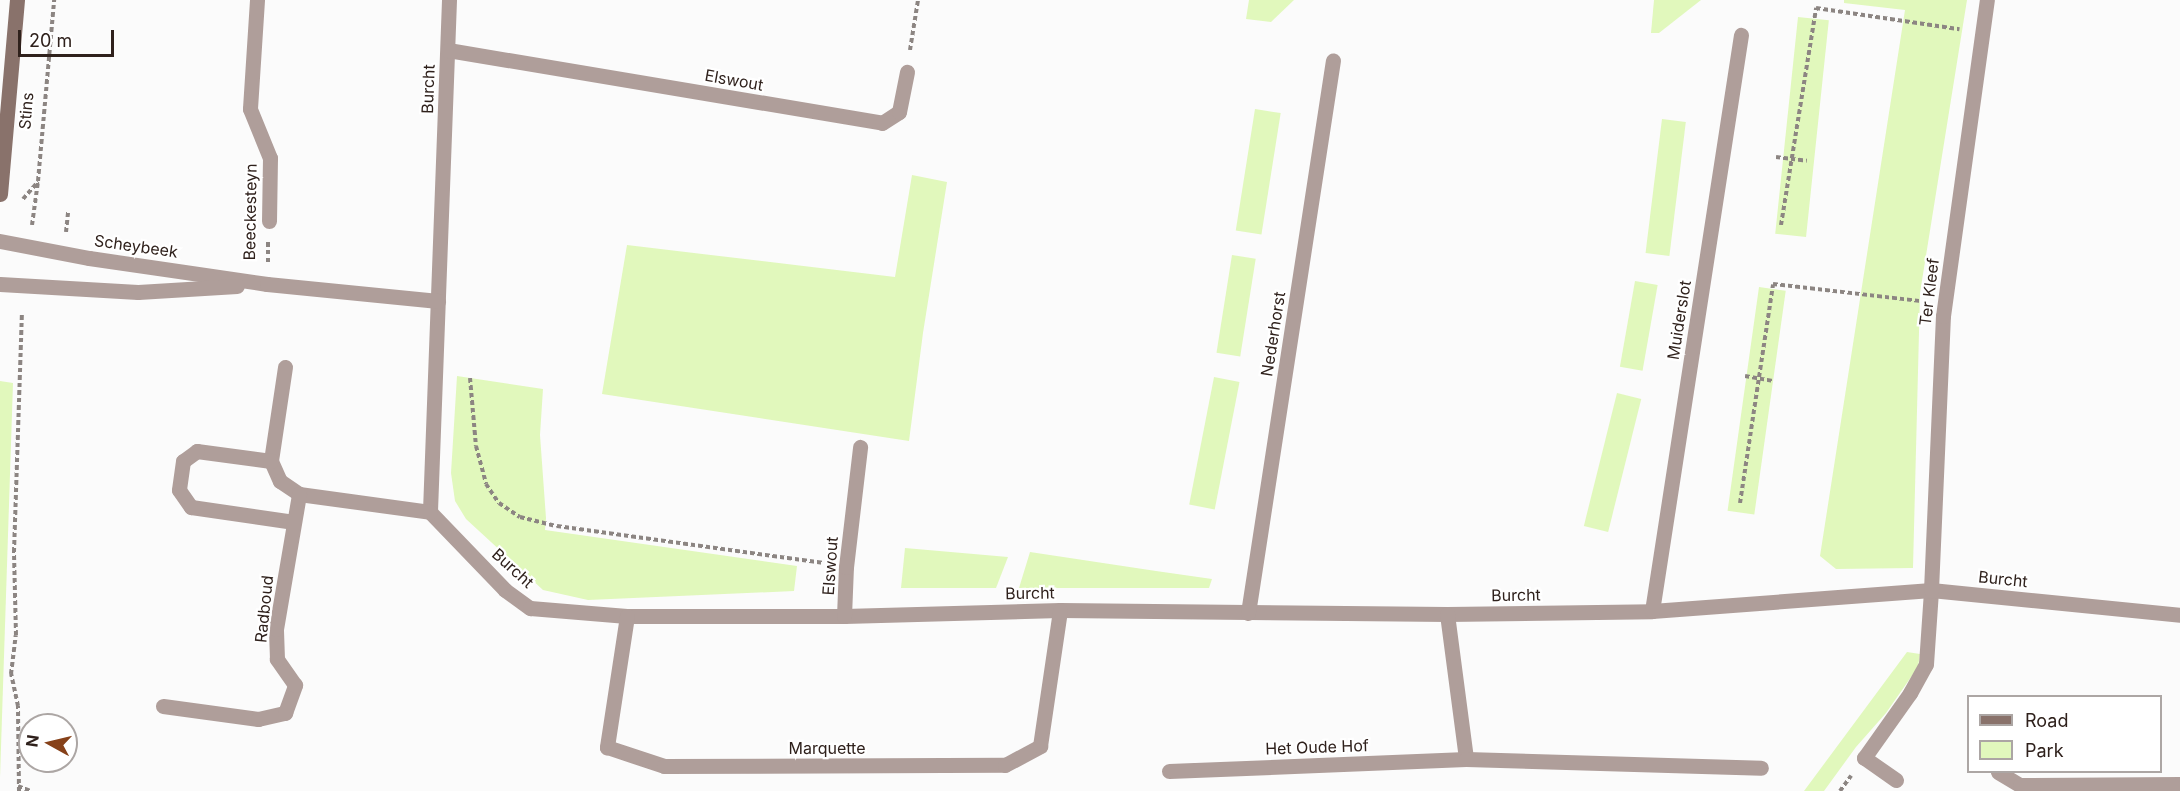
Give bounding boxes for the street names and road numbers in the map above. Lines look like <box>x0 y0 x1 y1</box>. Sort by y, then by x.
street label: Burcht <box>418 64 438 114</box>
street label: Elswout <box>703 65 765 95</box>
street label: Stins <box>15 92 37 130</box>
street label: Beeckesteyn <box>240 163 260 261</box>
street label: Scheybeek <box>93 231 179 261</box>
street label: Ter Kleef <box>1915 257 1943 327</box>
street label: Muiderslot <box>1663 279 1695 361</box>
street label: Nederhorst <box>1257 290 1289 378</box>
street label: Elswout <box>818 536 842 596</box>
street label: Burcht <box>488 544 538 592</box>
street label: Burcht <box>1977 567 2029 591</box>
street label: Radboud <box>251 574 277 644</box>
street label: Burcht <box>1005 583 1055 603</box>
street label: Burcht <box>1491 585 1541 605</box>
street label: Het Oude Hof <box>1265 736 1369 758</box>
street label: Marquette <box>788 738 866 758</box>

